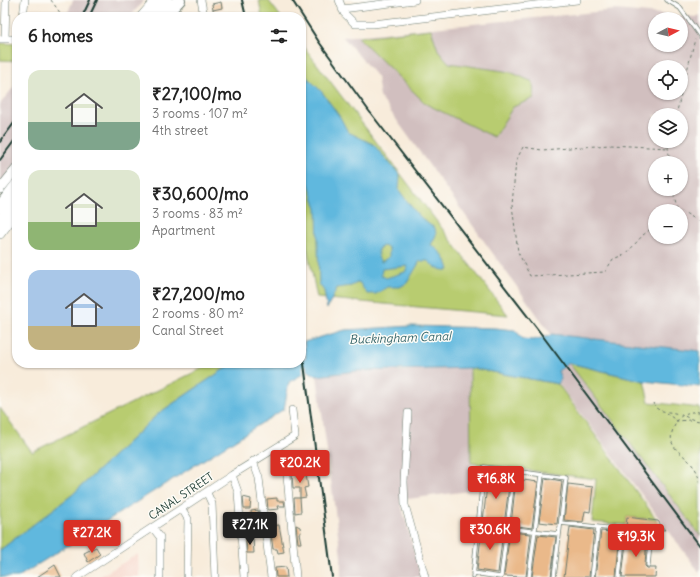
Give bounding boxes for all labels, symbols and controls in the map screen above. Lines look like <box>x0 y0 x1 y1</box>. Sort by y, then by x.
north arrow <box>648 12 688 52</box>
map controls <box>648 12 688 244</box>
text: 6 homes <box>28 25 93 47</box>
icon: filters <box>268 25 290 47</box>
button: locate <box>648 60 688 100</box>
text: ₹27,100/mo <box>152 83 242 105</box>
icon: home <box>60 86 108 134</box>
text: 3 rooms · 107 m² <box>152 105 248 122</box>
button: layers <box>648 108 688 148</box>
text: 4th street <box>152 122 208 139</box>
button: + <box>648 156 688 196</box>
text: ₹30,600/mo <box>152 183 249 205</box>
icon: home <box>60 186 108 234</box>
button: − <box>648 204 688 244</box>
text: 3 rooms · 83 m² <box>152 205 243 222</box>
text: Apartment <box>152 222 215 239</box>
text: ₹27,200/mo <box>152 283 245 305</box>
icon: home <box>60 286 108 334</box>
text: 2 rooms · 80 m² <box>152 305 244 322</box>
text: Canal Street <box>152 322 224 339</box>
water label: Buckingham Canal <box>349 328 453 347</box>
pin: ₹20.2K <box>267 450 333 484</box>
text: ₹20.2K <box>280 454 320 471</box>
pin: ₹16.8K <box>463 466 529 500</box>
street label: CANAL STREET <box>146 469 216 523</box>
text: ₹16.8K <box>477 470 515 487</box>
pin: ₹27.1K <box>217 512 283 546</box>
text: ₹27.1K <box>232 516 268 533</box>
pin: ₹30.6K <box>457 517 523 551</box>
pin: ₹27.2K <box>59 520 125 554</box>
text: ₹30.6K <box>469 521 511 538</box>
text: ₹27.2K <box>73 524 111 541</box>
pin: ₹19.3K <box>603 524 669 558</box>
text: ₹19.3K <box>617 528 655 545</box>

